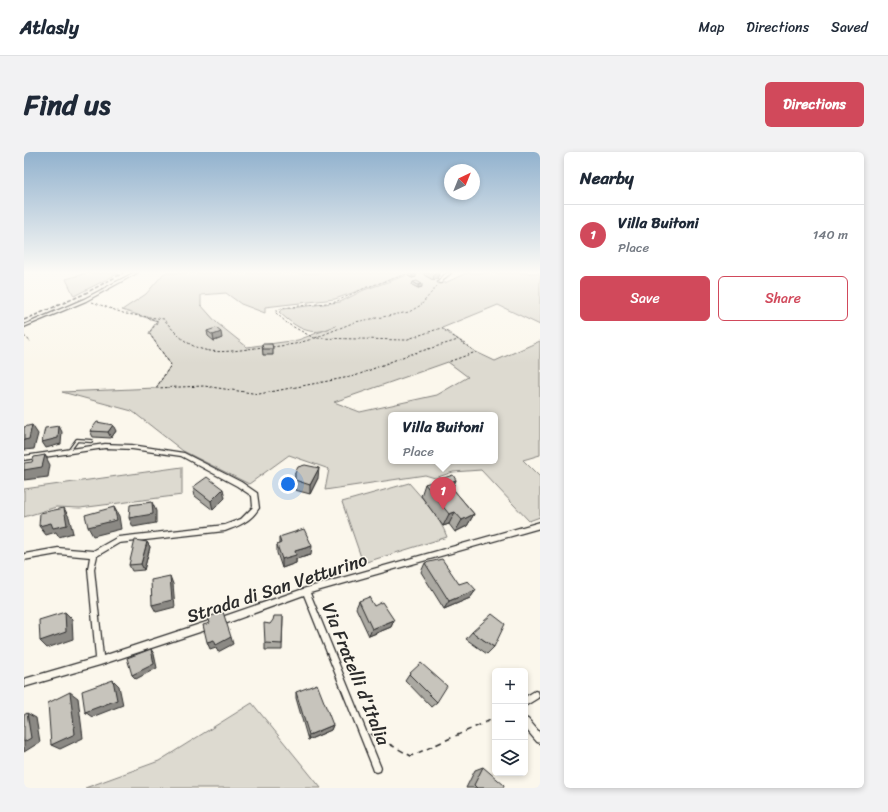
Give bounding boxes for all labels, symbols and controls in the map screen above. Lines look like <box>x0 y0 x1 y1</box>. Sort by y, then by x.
text: Atlasly <box>20 11 79 44</box>
text: Map <box>698 15 724 40</box>
text: Directions <box>746 15 809 40</box>
text: Saved <box>831 15 868 40</box>
text: Find us <box>24 80 111 129</box>
button: Directions <box>765 82 864 127</box>
text: Nearby <box>580 163 634 193</box>
north arrow <box>444 164 480 200</box>
text: Villa Buitoni <box>618 210 699 236</box>
text: 1 <box>590 223 596 246</box>
text: 140 m <box>813 223 848 246</box>
text: Place <box>618 236 649 259</box>
button: Save <box>580 276 710 321</box>
button: Share <box>718 276 848 321</box>
popup <box>388 412 498 464</box>
text: Villa Buitoni <box>403 414 483 440</box>
text: Place <box>403 440 434 463</box>
your location <box>278 474 298 494</box>
pin: 1 <box>430 477 456 510</box>
street label: Strada di San Vetturino <box>183 544 371 632</box>
street label: Via Fratelli d'Italia <box>313 598 400 751</box>
map controls <box>492 668 528 776</box>
button: + <box>492 668 528 704</box>
button: − <box>492 704 528 740</box>
button: layers <box>492 740 528 776</box>

